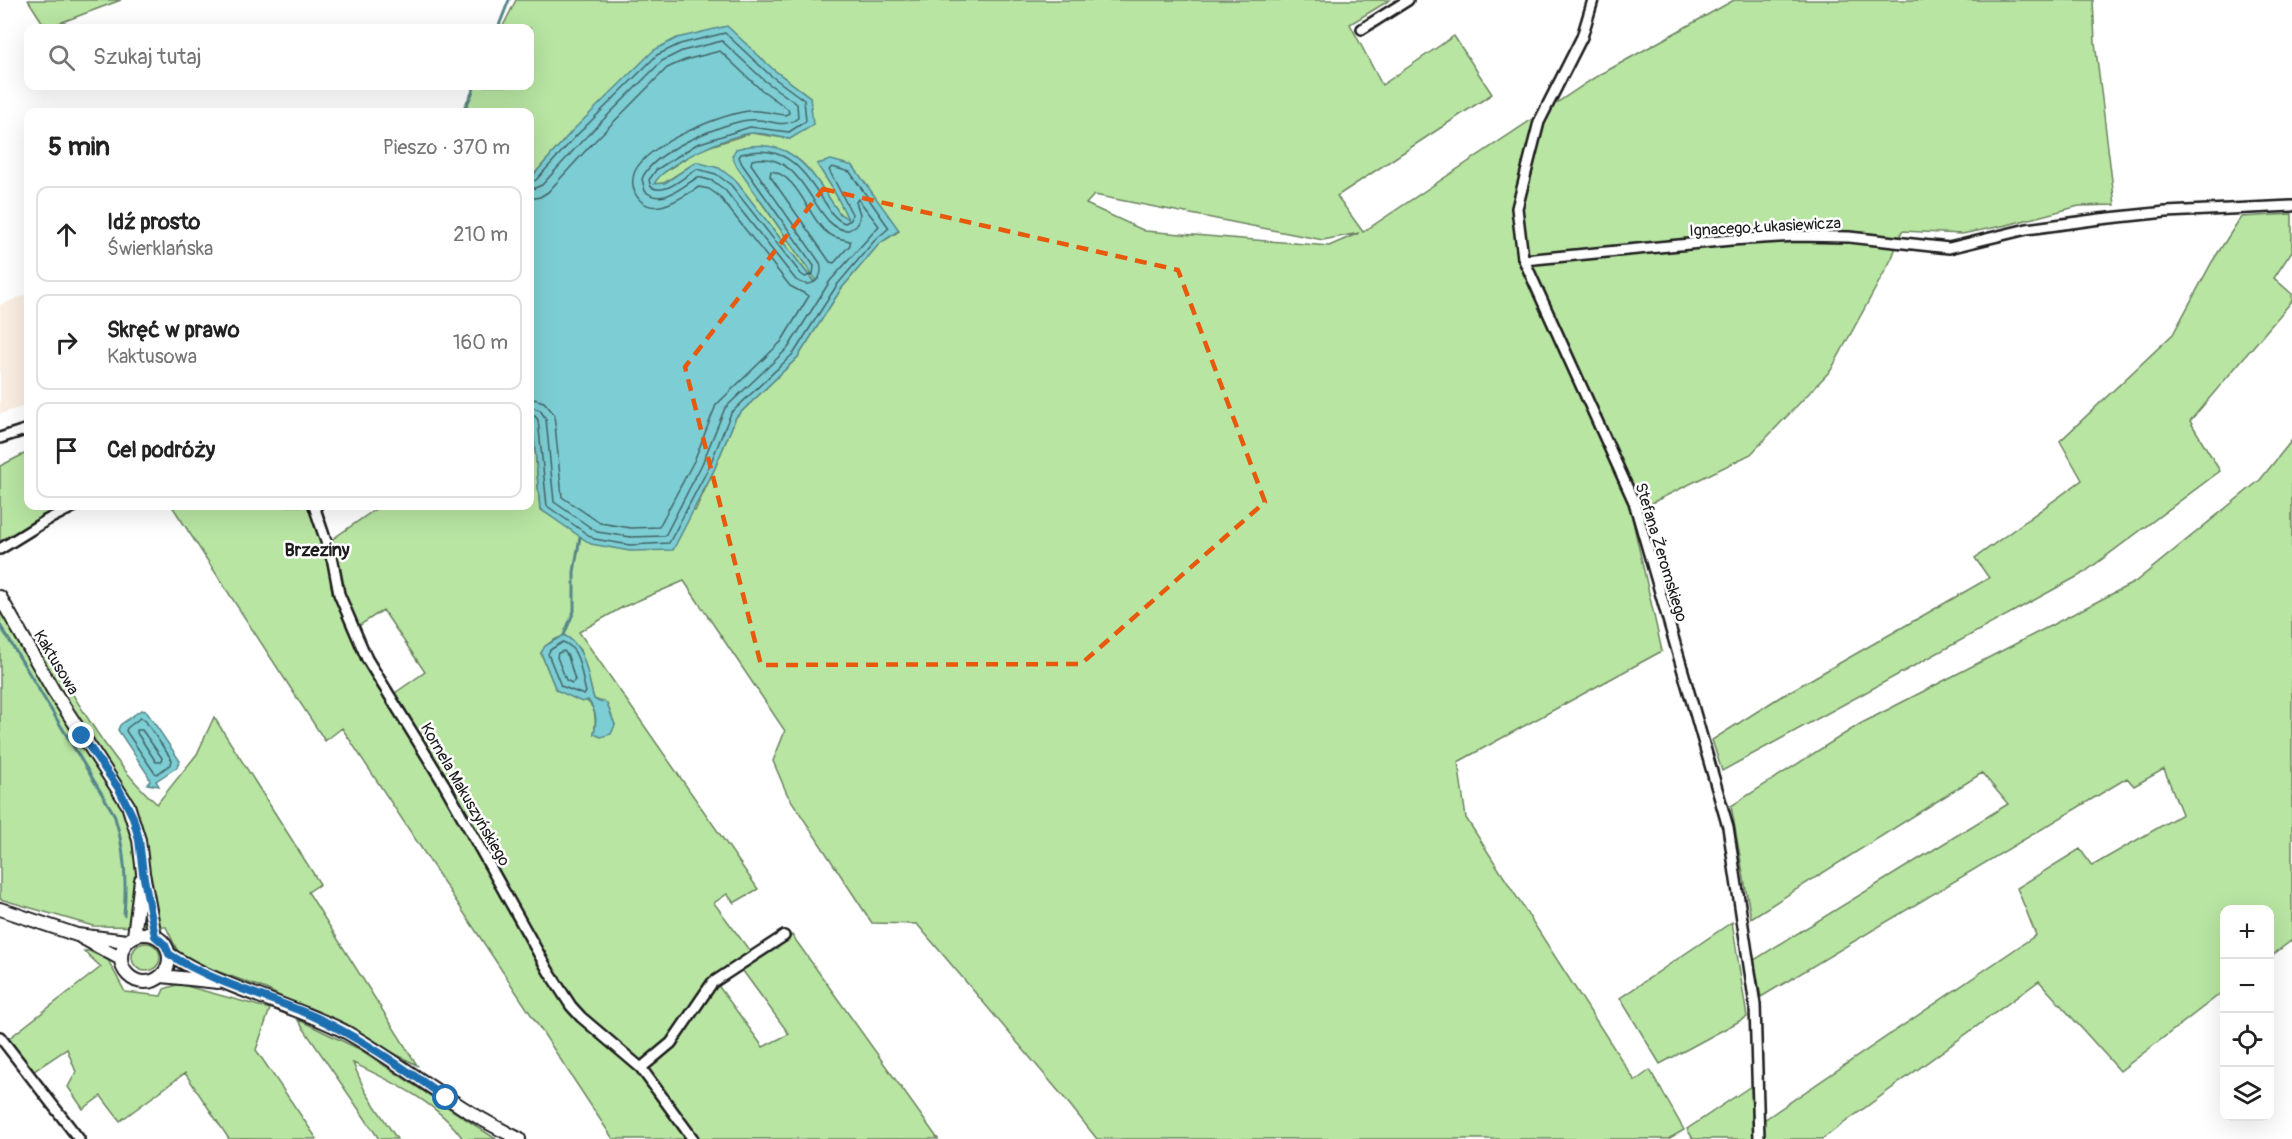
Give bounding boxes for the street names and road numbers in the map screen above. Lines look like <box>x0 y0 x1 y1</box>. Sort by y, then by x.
street label: Ignacego Łukasiewicza <box>1689 213 1841 241</box>
street label: Stefana Żeromskiego <box>1630 480 1692 625</box>
street label: Kaktusowa <box>29 626 83 699</box>
street label: Kornela Makuszyńskiego <box>416 719 515 870</box>

